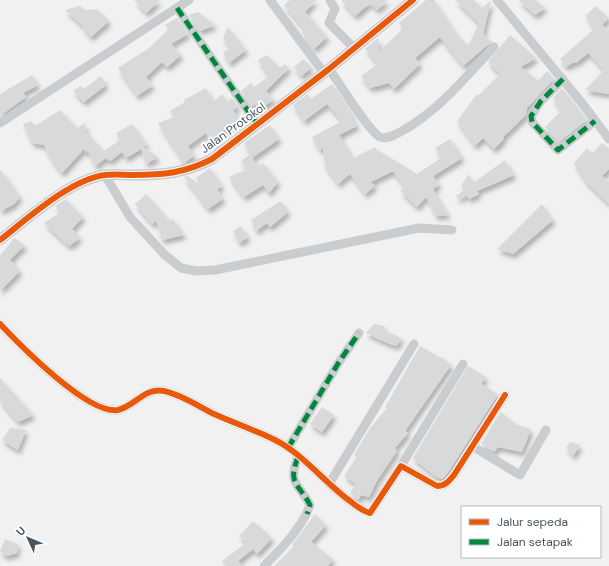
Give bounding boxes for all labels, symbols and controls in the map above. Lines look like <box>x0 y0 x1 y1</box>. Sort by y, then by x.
street label: Jalan Protokol <box>197 99 269 157</box>
legend <box>461 506 601 558</box>
text: Jalur sepeda <box>497 514 568 530</box>
north arrow <box>8 518 48 558</box>
text: U <box>13 523 28 539</box>
text: Jalan setapak <box>497 534 573 550</box>

